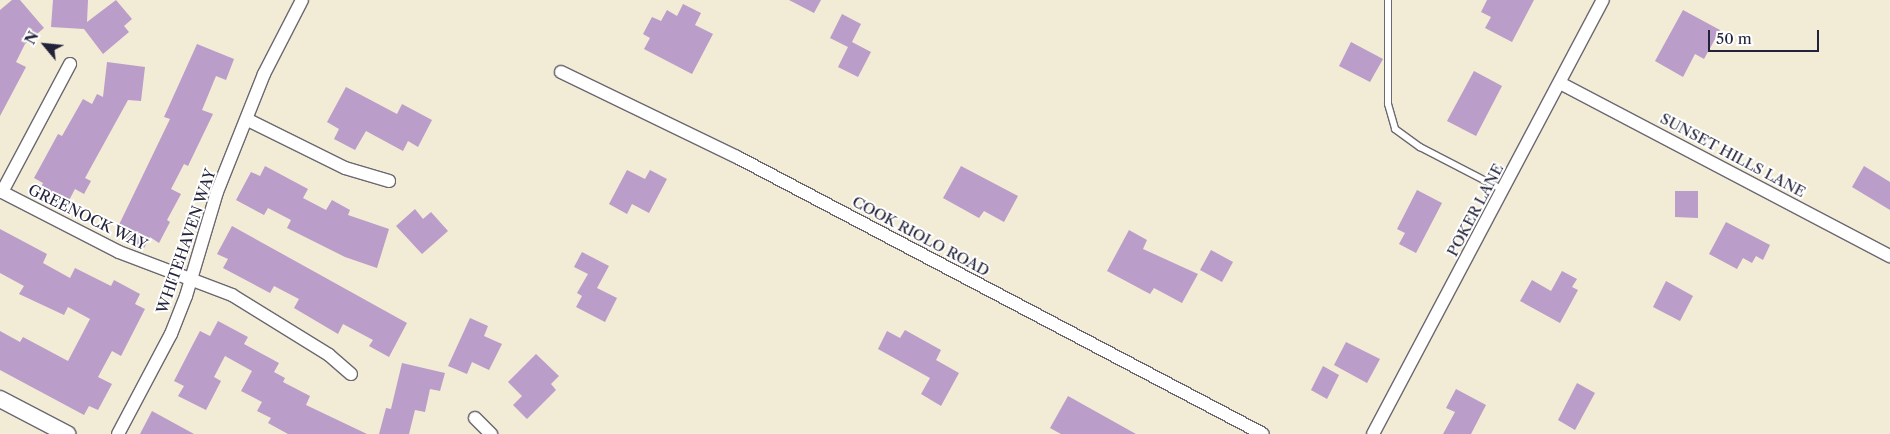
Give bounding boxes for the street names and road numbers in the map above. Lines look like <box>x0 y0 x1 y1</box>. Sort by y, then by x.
street label: SUNSET HILLS LANE <box>1657 109 1809 201</box>
street label: POKER LANE <box>1443 160 1507 260</box>
street label: WHITEHAVEN WAY <box>153 166 219 316</box>
street label: GREENOCK WAY <box>25 180 151 254</box>
street label: COOK RIOLO ROAD <box>849 192 993 280</box>

